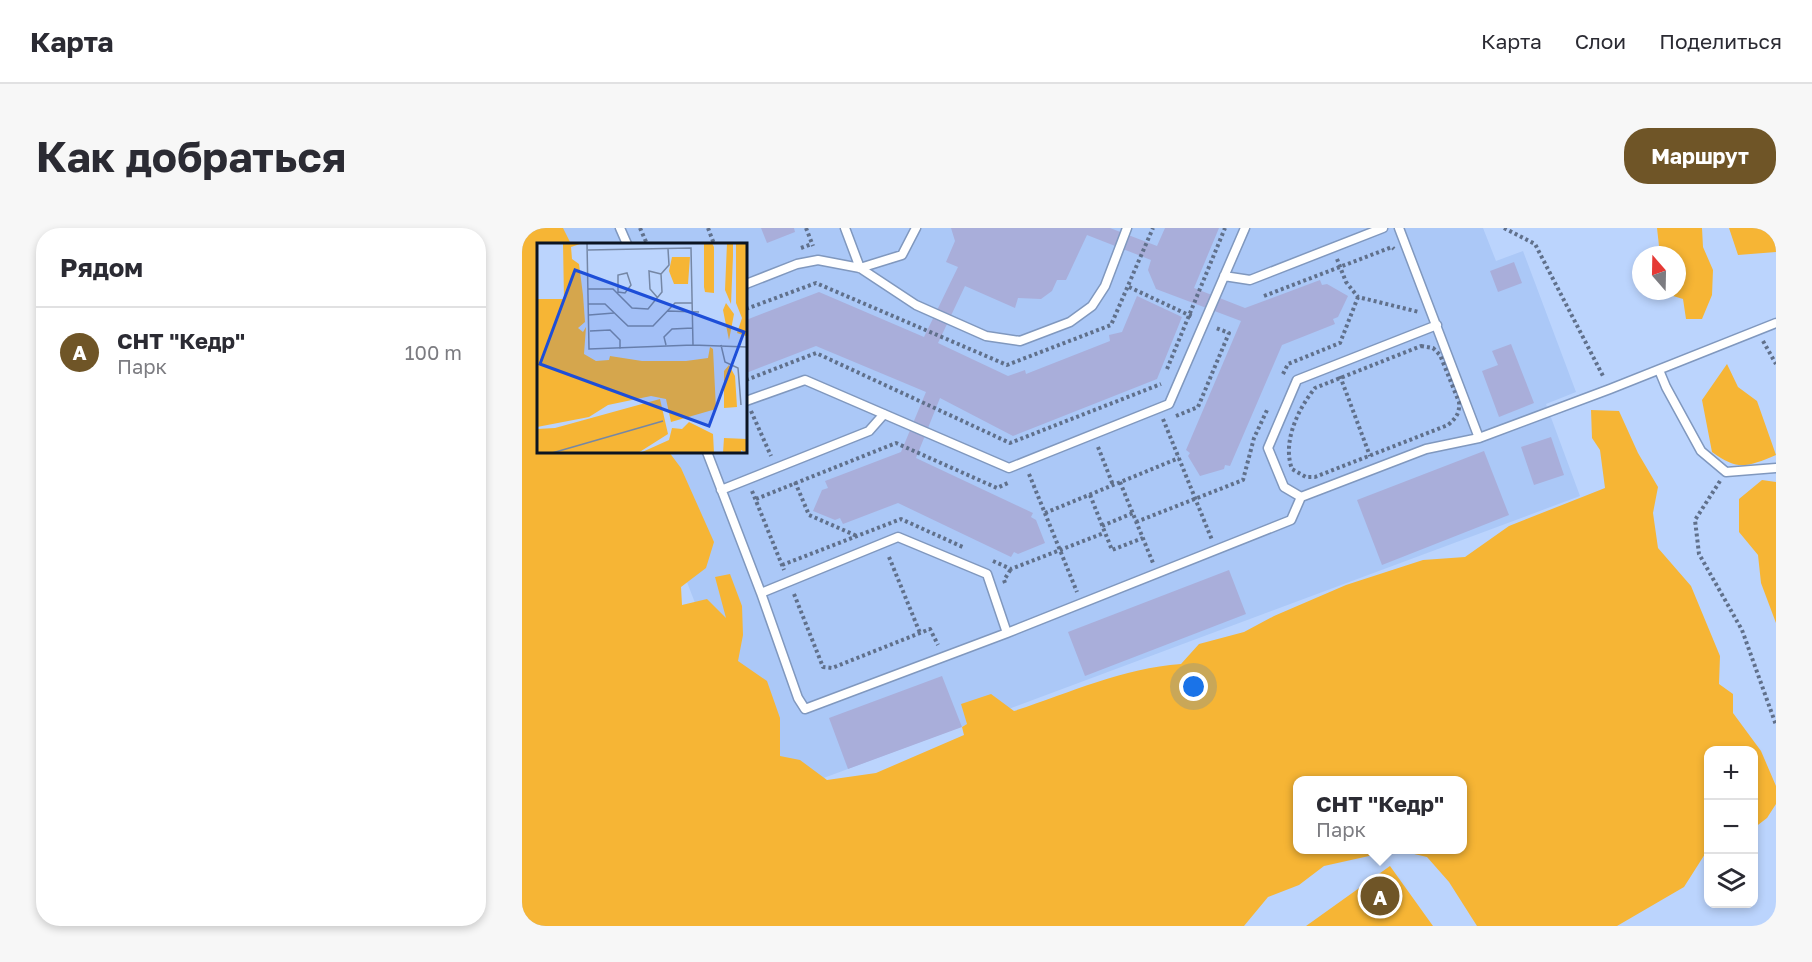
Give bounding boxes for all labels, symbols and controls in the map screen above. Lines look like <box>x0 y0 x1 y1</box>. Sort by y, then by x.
text: Карта <box>30 25 114 58</box>
text: Карта <box>1481 28 1542 54</box>
text: Слои <box>1575 28 1626 54</box>
text: Поделиться <box>1659 28 1782 54</box>
button: Маршрут <box>1624 128 1776 184</box>
text: Как добраться <box>36 131 346 181</box>
inset map <box>537 243 747 453</box>
north arrow <box>1632 246 1686 300</box>
text: Рядом <box>60 252 143 283</box>
text: СНТ "Кедр" <box>117 327 245 354</box>
text: A <box>72 340 87 364</box>
text: 100 m <box>405 340 462 364</box>
text: Парк <box>117 354 167 378</box>
your location <box>1179 672 1208 701</box>
map controls <box>1704 746 1758 908</box>
button: + <box>1704 746 1758 800</box>
popup <box>1293 776 1467 854</box>
text: СНТ "Кедр" <box>1316 790 1444 817</box>
button: − <box>1704 800 1758 854</box>
text: Парк <box>1316 817 1366 841</box>
button: layers <box>1704 854 1758 908</box>
pin: A <box>1360 874 1400 918</box>

